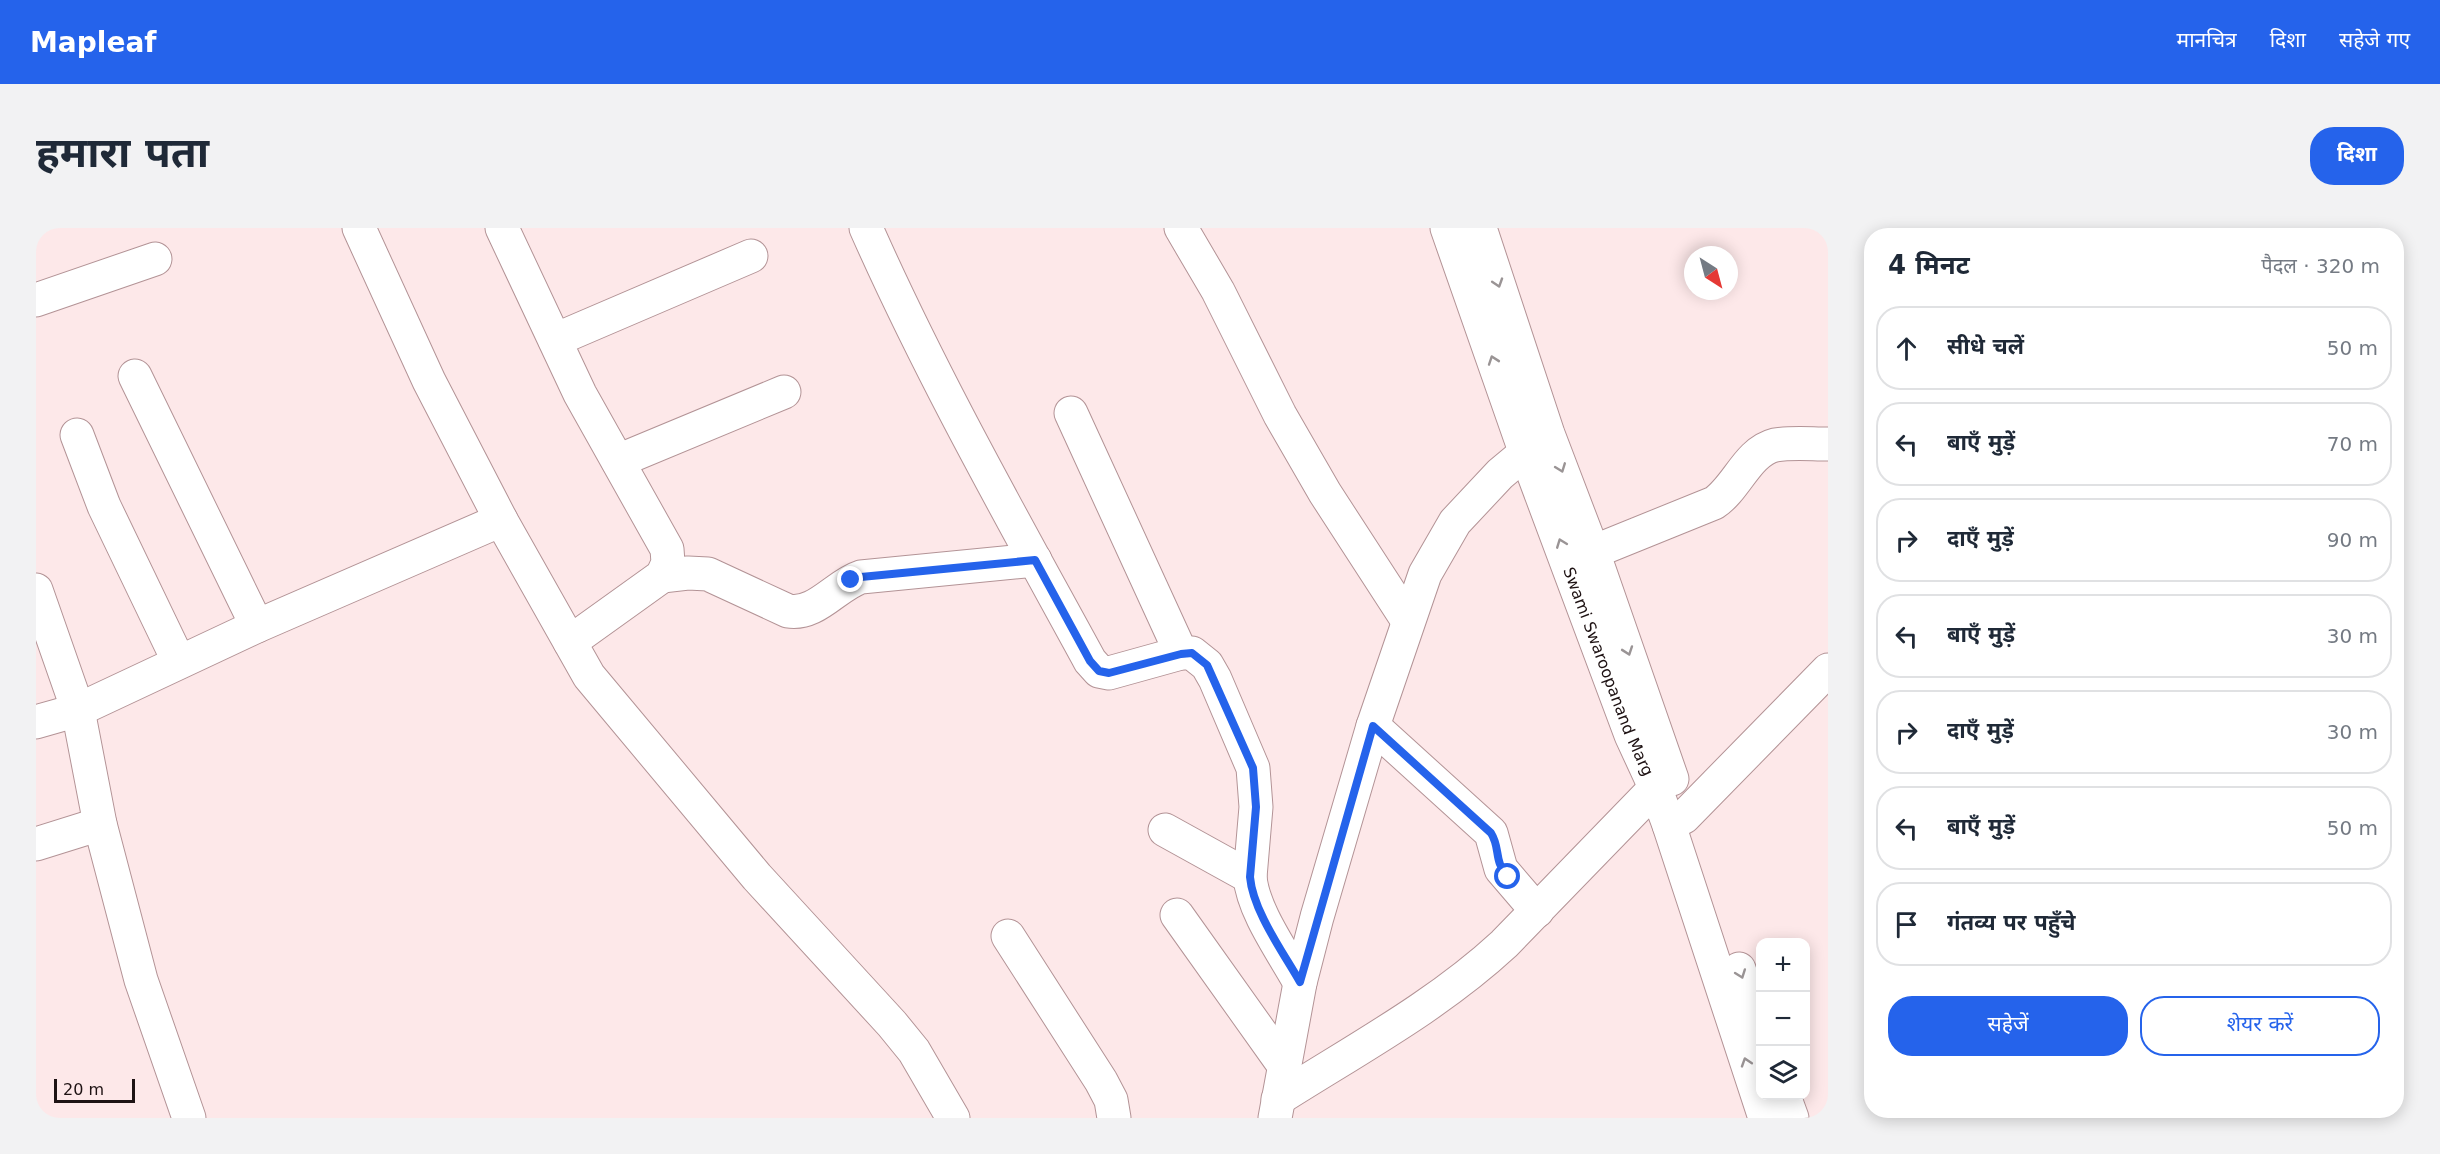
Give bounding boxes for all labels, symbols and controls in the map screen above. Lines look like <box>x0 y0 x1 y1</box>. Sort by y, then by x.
text: Mapleaf <box>30 26 156 59</box>
text: मानचित्र <box>2177 28 2237 52</box>
text: दिशा <box>2270 28 2306 52</box>
text: सहेजे गए <box>2339 28 2410 52</box>
button: दिशा <box>2310 127 2404 185</box>
text: हमारा पता <box>36 128 209 177</box>
north arrow <box>1684 246 1738 300</box>
text: 4 मिनट <box>1888 250 1970 280</box>
text: पैदल · 320 m <box>2261 254 2380 278</box>
one-way arrow <box>1491 278 1504 288</box>
icon: ahead <box>1890 332 1923 365</box>
text: सीधे चलें <box>1947 334 2024 359</box>
text: 50 m <box>2327 336 2378 360</box>
one-way arrow <box>1487 355 1500 366</box>
icon: left <box>1890 428 1923 461</box>
text: बाएँ मुड़ें <box>1947 430 2015 455</box>
text: 70 m <box>2327 432 2378 456</box>
one-way arrow <box>1554 462 1567 473</box>
icon: right <box>1890 524 1923 557</box>
text: दाएँ मुड़ें <box>1947 526 2014 551</box>
text: 90 m <box>2327 528 2378 552</box>
one-way arrow <box>1555 538 1568 549</box>
street label: Swami Swaroopanand Marg <box>1560 564 1658 779</box>
route end <box>837 566 863 592</box>
icon: left <box>1890 620 1923 653</box>
text: बाएँ मुड़ें <box>1947 622 2015 647</box>
text: 30 m <box>2327 624 2378 648</box>
one-way arrow <box>1620 645 1633 656</box>
icon: right <box>1890 716 1923 749</box>
text: दाएँ मुड़ें <box>1947 718 2014 743</box>
text: 30 m <box>2327 720 2378 744</box>
icon: left <box>1890 812 1923 845</box>
text: बाएँ मुड़ें <box>1947 814 2015 839</box>
text: 50 m <box>2327 816 2378 840</box>
route start <box>1494 863 1520 889</box>
icon: arrive <box>1890 908 1923 941</box>
text: गंतव्य पर पहुँचे <box>1947 910 2075 935</box>
map controls <box>1756 938 1810 1100</box>
button: + <box>1756 938 1810 992</box>
one-way arrow <box>1733 968 1746 979</box>
button: − <box>1756 992 1810 1046</box>
button: सहेजें <box>1888 996 2128 1056</box>
button: शेयर करें <box>2140 996 2380 1056</box>
button: layers <box>1756 1046 1810 1100</box>
one-way arrow <box>1741 1057 1754 1068</box>
scale bar <box>54 1076 135 1104</box>
text: 20 m <box>63 1080 104 1099</box>

